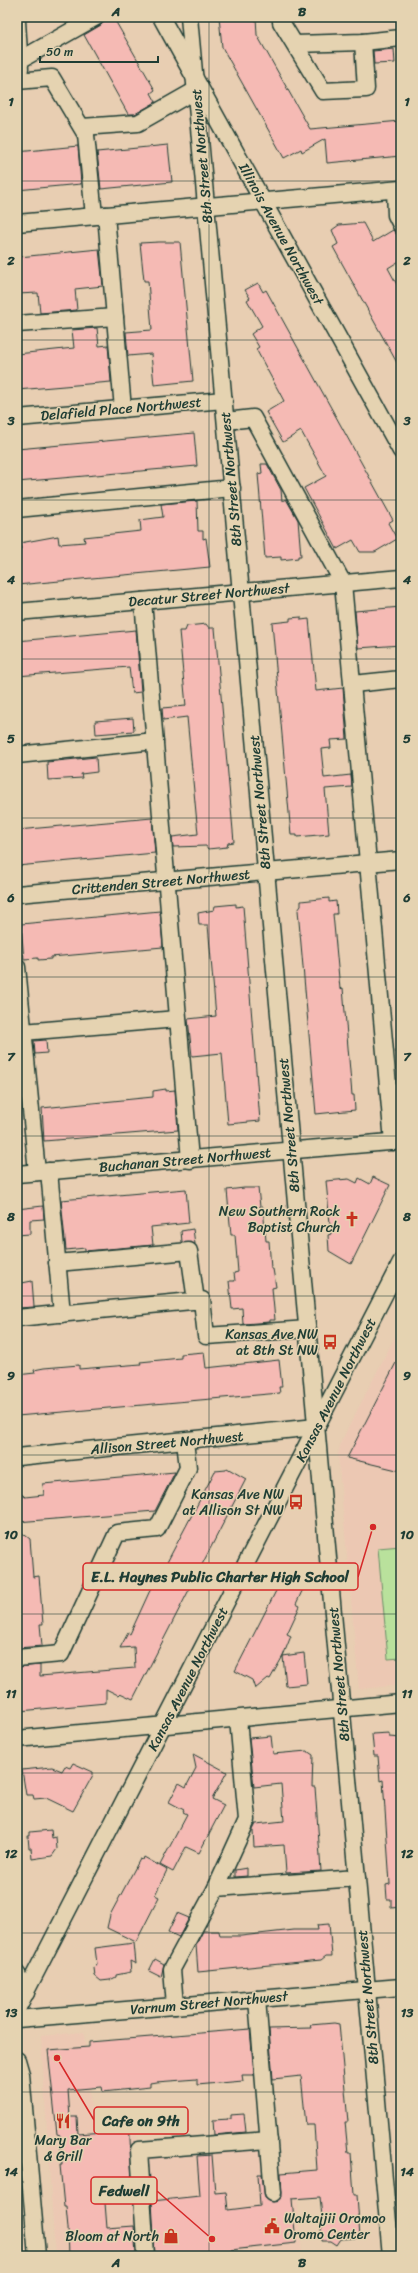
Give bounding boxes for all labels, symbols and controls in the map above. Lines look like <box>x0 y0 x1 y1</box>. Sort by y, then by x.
text: A <box>111 0 120 23</box>
text: B <box>298 0 307 23</box>
scale bar <box>40 38 158 64</box>
text: 50 m <box>46 41 73 63</box>
street label: 8th Street Northwest <box>184 88 220 224</box>
text: 1 <box>8 90 14 113</box>
text: 1 <box>404 90 410 113</box>
street label: Illinois Avenue Northwest <box>231 157 331 311</box>
text: 2 <box>6 249 15 272</box>
text: 2 <box>402 249 411 272</box>
street label: Delafield Place Northwest <box>39 390 203 428</box>
text: 3 <box>6 409 15 432</box>
text: 3 <box>402 409 411 432</box>
street label: 8th Street Northwest <box>213 411 249 547</box>
text: 4 <box>6 568 16 591</box>
text: 4 <box>402 568 412 591</box>
street label: Decatur Street Northwest <box>127 575 292 614</box>
text: 5 <box>7 727 15 750</box>
text: 5 <box>403 727 411 750</box>
street label: 8th Street Northwest <box>242 734 278 870</box>
street label: Crittenden Street Northwest <box>71 862 251 902</box>
text: 6 <box>6 886 15 909</box>
text: 6 <box>402 886 411 909</box>
text: 7 <box>7 1045 16 1068</box>
text: 7 <box>403 1045 412 1068</box>
street label: 8th Street Northwest <box>271 1057 307 1193</box>
street label: Buchanan Street Northwest <box>98 1140 272 1180</box>
place label: New Southern Rock Baptist Church <box>219 1199 341 1240</box>
text: 8 <box>6 1205 15 1228</box>
text: 8 <box>402 1205 411 1228</box>
church icon: New Southern Rock Baptist Church <box>343 1210 361 1228</box>
street label: Kansas Avenue Northwest <box>289 1313 383 1467</box>
place label: Kansas Ave NW at 8th St NW <box>225 1322 318 1363</box>
bus stop icon: Kansas Ave NW at 8th St NW <box>321 1333 339 1351</box>
text: 9 <box>7 1364 15 1387</box>
text: 9 <box>403 1364 411 1387</box>
street label: Allison Street Northwest <box>89 1424 244 1462</box>
place label: Kansas Ave NW at Allison St NW <box>183 1482 284 1523</box>
bus stop icon: Kansas Ave NW at Allison St NW <box>287 1493 305 1511</box>
text: 10 <box>4 1523 18 1546</box>
text: 10 <box>400 1523 414 1546</box>
callout: E.L. Haynes Public Charter High School <box>83 1563 358 1590</box>
text: E.L. Haynes Public Charter High School <box>91 1564 350 1590</box>
street label: Kansas Avenue Northwest <box>141 1602 235 1756</box>
street label: 8th Street Northwest <box>321 1606 357 1742</box>
text: 11 <box>5 1682 17 1705</box>
text: 11 <box>401 1682 413 1705</box>
text: 12 <box>4 1842 18 1865</box>
text: 12 <box>400 1842 414 1865</box>
street label: 8th Street Northwest <box>350 1929 386 2065</box>
street label: Varnum Street Northwest <box>129 1984 290 2022</box>
text: 13 <box>5 2001 18 2024</box>
text: 13 <box>401 2001 414 2024</box>
callout: Cafe on 9th <box>94 2107 188 2134</box>
text: Cafe on 9th <box>101 2108 180 2134</box>
restaurant icon: Mary Bar & Grill <box>54 2112 72 2130</box>
place label: Mary Bar & Grill <box>35 2128 93 2169</box>
text: 14 <box>4 2160 19 2183</box>
text: 14 <box>400 2160 415 2183</box>
callout: Fedwell <box>91 2177 157 2204</box>
text: Fedwell <box>98 2178 150 2204</box>
place label: Waltajjii Oromoo Oromo Center <box>284 2206 386 2247</box>
public building icon: Waltajjii Oromoo Oromo Center <box>263 2217 281 2235</box>
place label: Bloom at North <box>65 2224 159 2249</box>
shop icon: Bloom at North <box>162 2227 180 2245</box>
text: A <box>111 2251 120 2273</box>
text: B <box>298 2251 307 2273</box>

